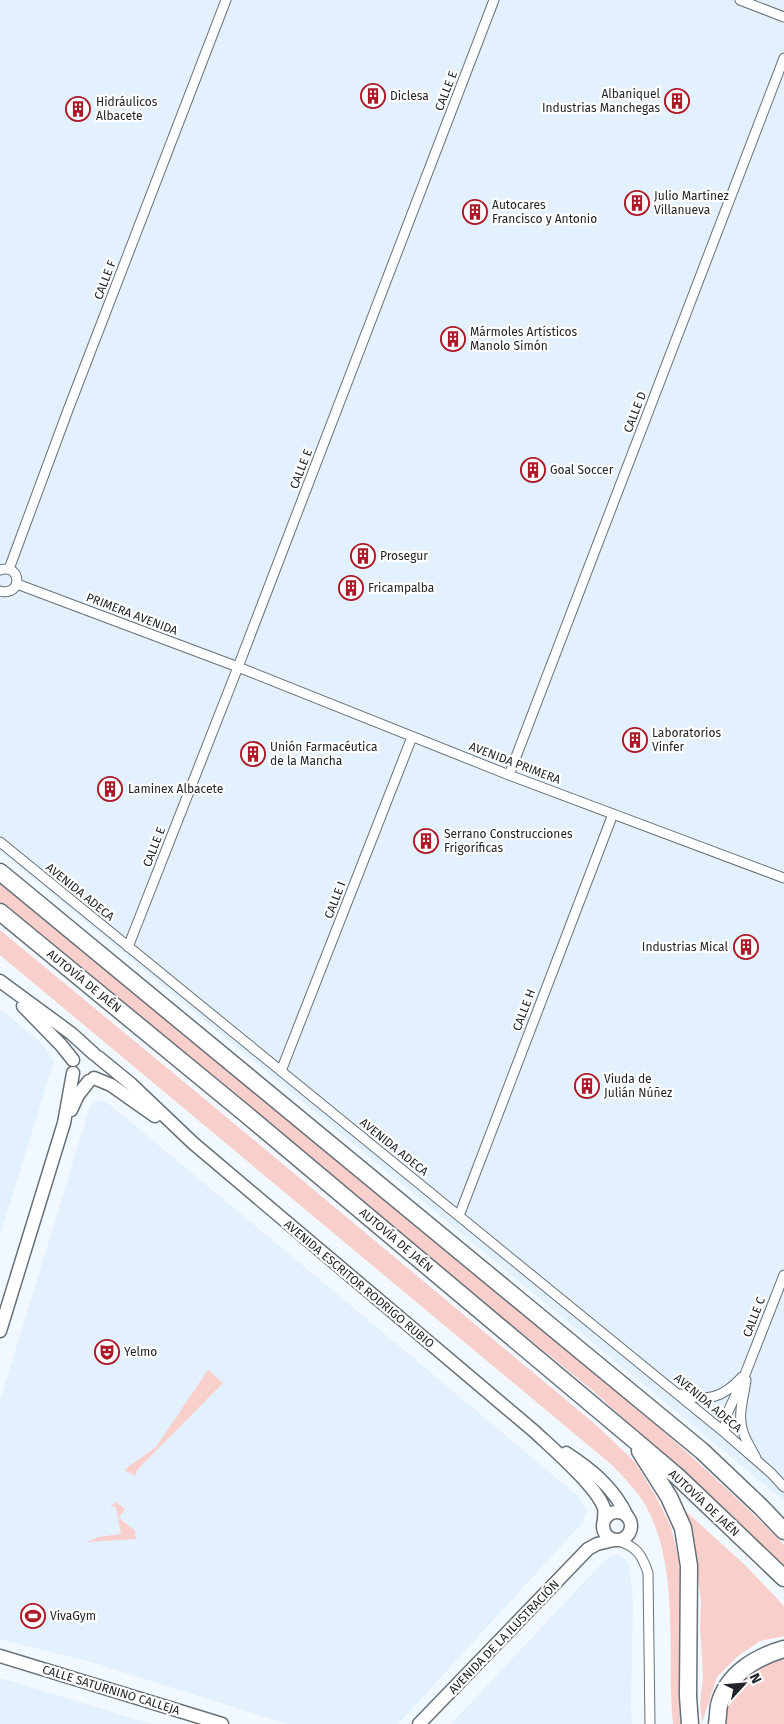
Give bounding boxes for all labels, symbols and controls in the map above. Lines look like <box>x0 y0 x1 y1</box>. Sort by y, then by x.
street label: CALLE E <box>432 69 460 113</box>
building icon: Diclesa <box>360 83 386 109</box>
place label: Albaniquel Industrias Manchegas <box>542 87 660 115</box>
building icon: Albaniquel Industrias Manchegas <box>664 88 690 114</box>
place label: Diclesa <box>390 89 429 103</box>
place label: Hidráulicos Albacete <box>96 95 158 123</box>
building icon: Hidráulicos Albacete <box>65 96 91 122</box>
place label: Julio Martínez Villanueva <box>654 189 729 217</box>
building icon: Julio Martínez Villanueva <box>624 190 650 216</box>
place label: Autocares Francisco y Antonio <box>492 198 597 226</box>
building icon: Autocares Francisco y Antonio <box>462 199 488 225</box>
street label: CALLE F <box>91 258 119 302</box>
place label: Mármoles Artísticos Manolo Simón <box>470 325 578 353</box>
building icon: Mármoles Artísticos Manolo Simón <box>440 326 466 352</box>
street label: CALLE D <box>621 389 649 435</box>
street label: CALLE E <box>287 447 315 491</box>
building icon: Goal Soccer <box>520 457 546 483</box>
place label: Goal Soccer <box>550 463 614 477</box>
building icon: Prosegur <box>350 543 376 569</box>
place label: Prosegur <box>380 549 428 563</box>
building icon: Fricampalba <box>338 575 364 601</box>
place label: Fricampalba <box>368 581 434 595</box>
street label: PRIMERA AVENIDA <box>84 590 180 638</box>
place label: Laboratorios Vinfer <box>652 726 721 754</box>
building icon: Laboratorios Vinfer <box>622 727 648 753</box>
street label: AVENIDA PRIMERA <box>467 739 563 787</box>
place label: Unión Farmacéutica de la Mancha <box>270 740 378 768</box>
building icon: Unión Farmacéutica de la Mancha <box>240 741 266 767</box>
building icon: Laminex Albacete <box>97 776 123 802</box>
place label: Laminex Albacete <box>128 782 223 796</box>
street label: CALLE E <box>140 825 168 869</box>
place label: Serrano Construcciones Frigoríficas <box>444 827 573 855</box>
building icon: Serrano Construcciones Frigoríficas <box>413 828 439 854</box>
street label: AVENIDA ADECA <box>43 860 117 924</box>
street label: CALLE I <box>322 879 348 921</box>
building icon: Industrias Mical <box>733 934 759 960</box>
place label: Industrias Mical <box>642 940 728 954</box>
street label: AUTOVÍA DE JAÉN <box>44 946 125 1015</box>
street label: CALLE H <box>510 987 538 1033</box>
place label: Viuda de Julián Núñez <box>604 1072 672 1100</box>
building icon: Viuda de Julián Núñez <box>574 1073 600 1099</box>
street label: AVENIDA ADECA <box>357 1115 431 1179</box>
street label: AUTOVÍA DE JAÉN <box>356 1204 436 1275</box>
street label: AVENIDA ESCRITOR RODRIGO RUBIO <box>281 1217 437 1351</box>
street label: CALLE C <box>740 1295 768 1339</box>
theatre icon: Yelmo <box>94 1339 120 1365</box>
place label: Yelmo <box>124 1345 157 1359</box>
street label: AVENIDA ADECA <box>671 1371 745 1435</box>
street label: AUTOVÍA DE JAÉN <box>666 1466 743 1539</box>
street label: AVENIDA DE LA ILUSTRACIÓN <box>445 1576 562 1697</box>
sports icon: VivaGym <box>20 1603 46 1629</box>
place label: VivaGym <box>50 1609 96 1623</box>
north arrow <box>719 1659 769 1709</box>
street label: CALLE SATURNINO CALLEJA <box>40 1662 182 1718</box>
text: N <box>746 1671 765 1686</box>

